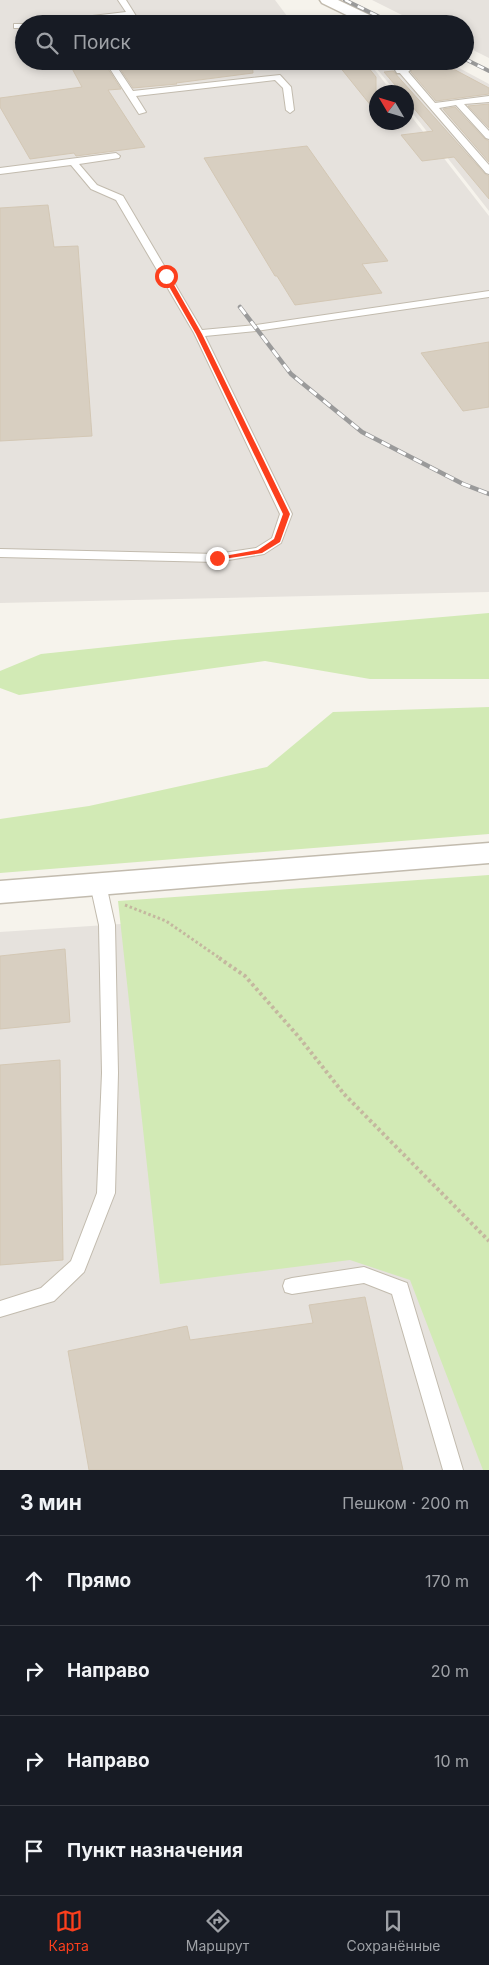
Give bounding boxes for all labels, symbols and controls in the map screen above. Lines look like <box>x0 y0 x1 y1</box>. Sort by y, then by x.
search box <box>15 15 474 70</box>
icon: search <box>33 29 61 57</box>
text: Поиск <box>73 31 131 54</box>
north arrow <box>369 85 414 130</box>
route start <box>155 265 178 288</box>
route end <box>206 547 229 570</box>
text: 3 мин <box>20 1490 82 1515</box>
text: Пешком · 200 m <box>342 1493 469 1513</box>
icon: ahead <box>20 1567 48 1595</box>
text: Прямо <box>67 1569 131 1592</box>
text: 170 m <box>425 1571 469 1591</box>
icon: right <box>20 1657 48 1685</box>
text: Направо <box>67 1659 150 1682</box>
text: 20 m <box>431 1661 469 1681</box>
icon: right <box>20 1747 48 1775</box>
text: Направо <box>67 1749 150 1772</box>
text: 10 m <box>434 1751 469 1771</box>
icon: arrive <box>20 1837 48 1865</box>
text: Пункт назначения <box>67 1839 243 1862</box>
tab: Карта <box>49 1907 89 1954</box>
tab: Маршрут <box>186 1907 249 1954</box>
tab: Сохранённые <box>346 1907 440 1954</box>

